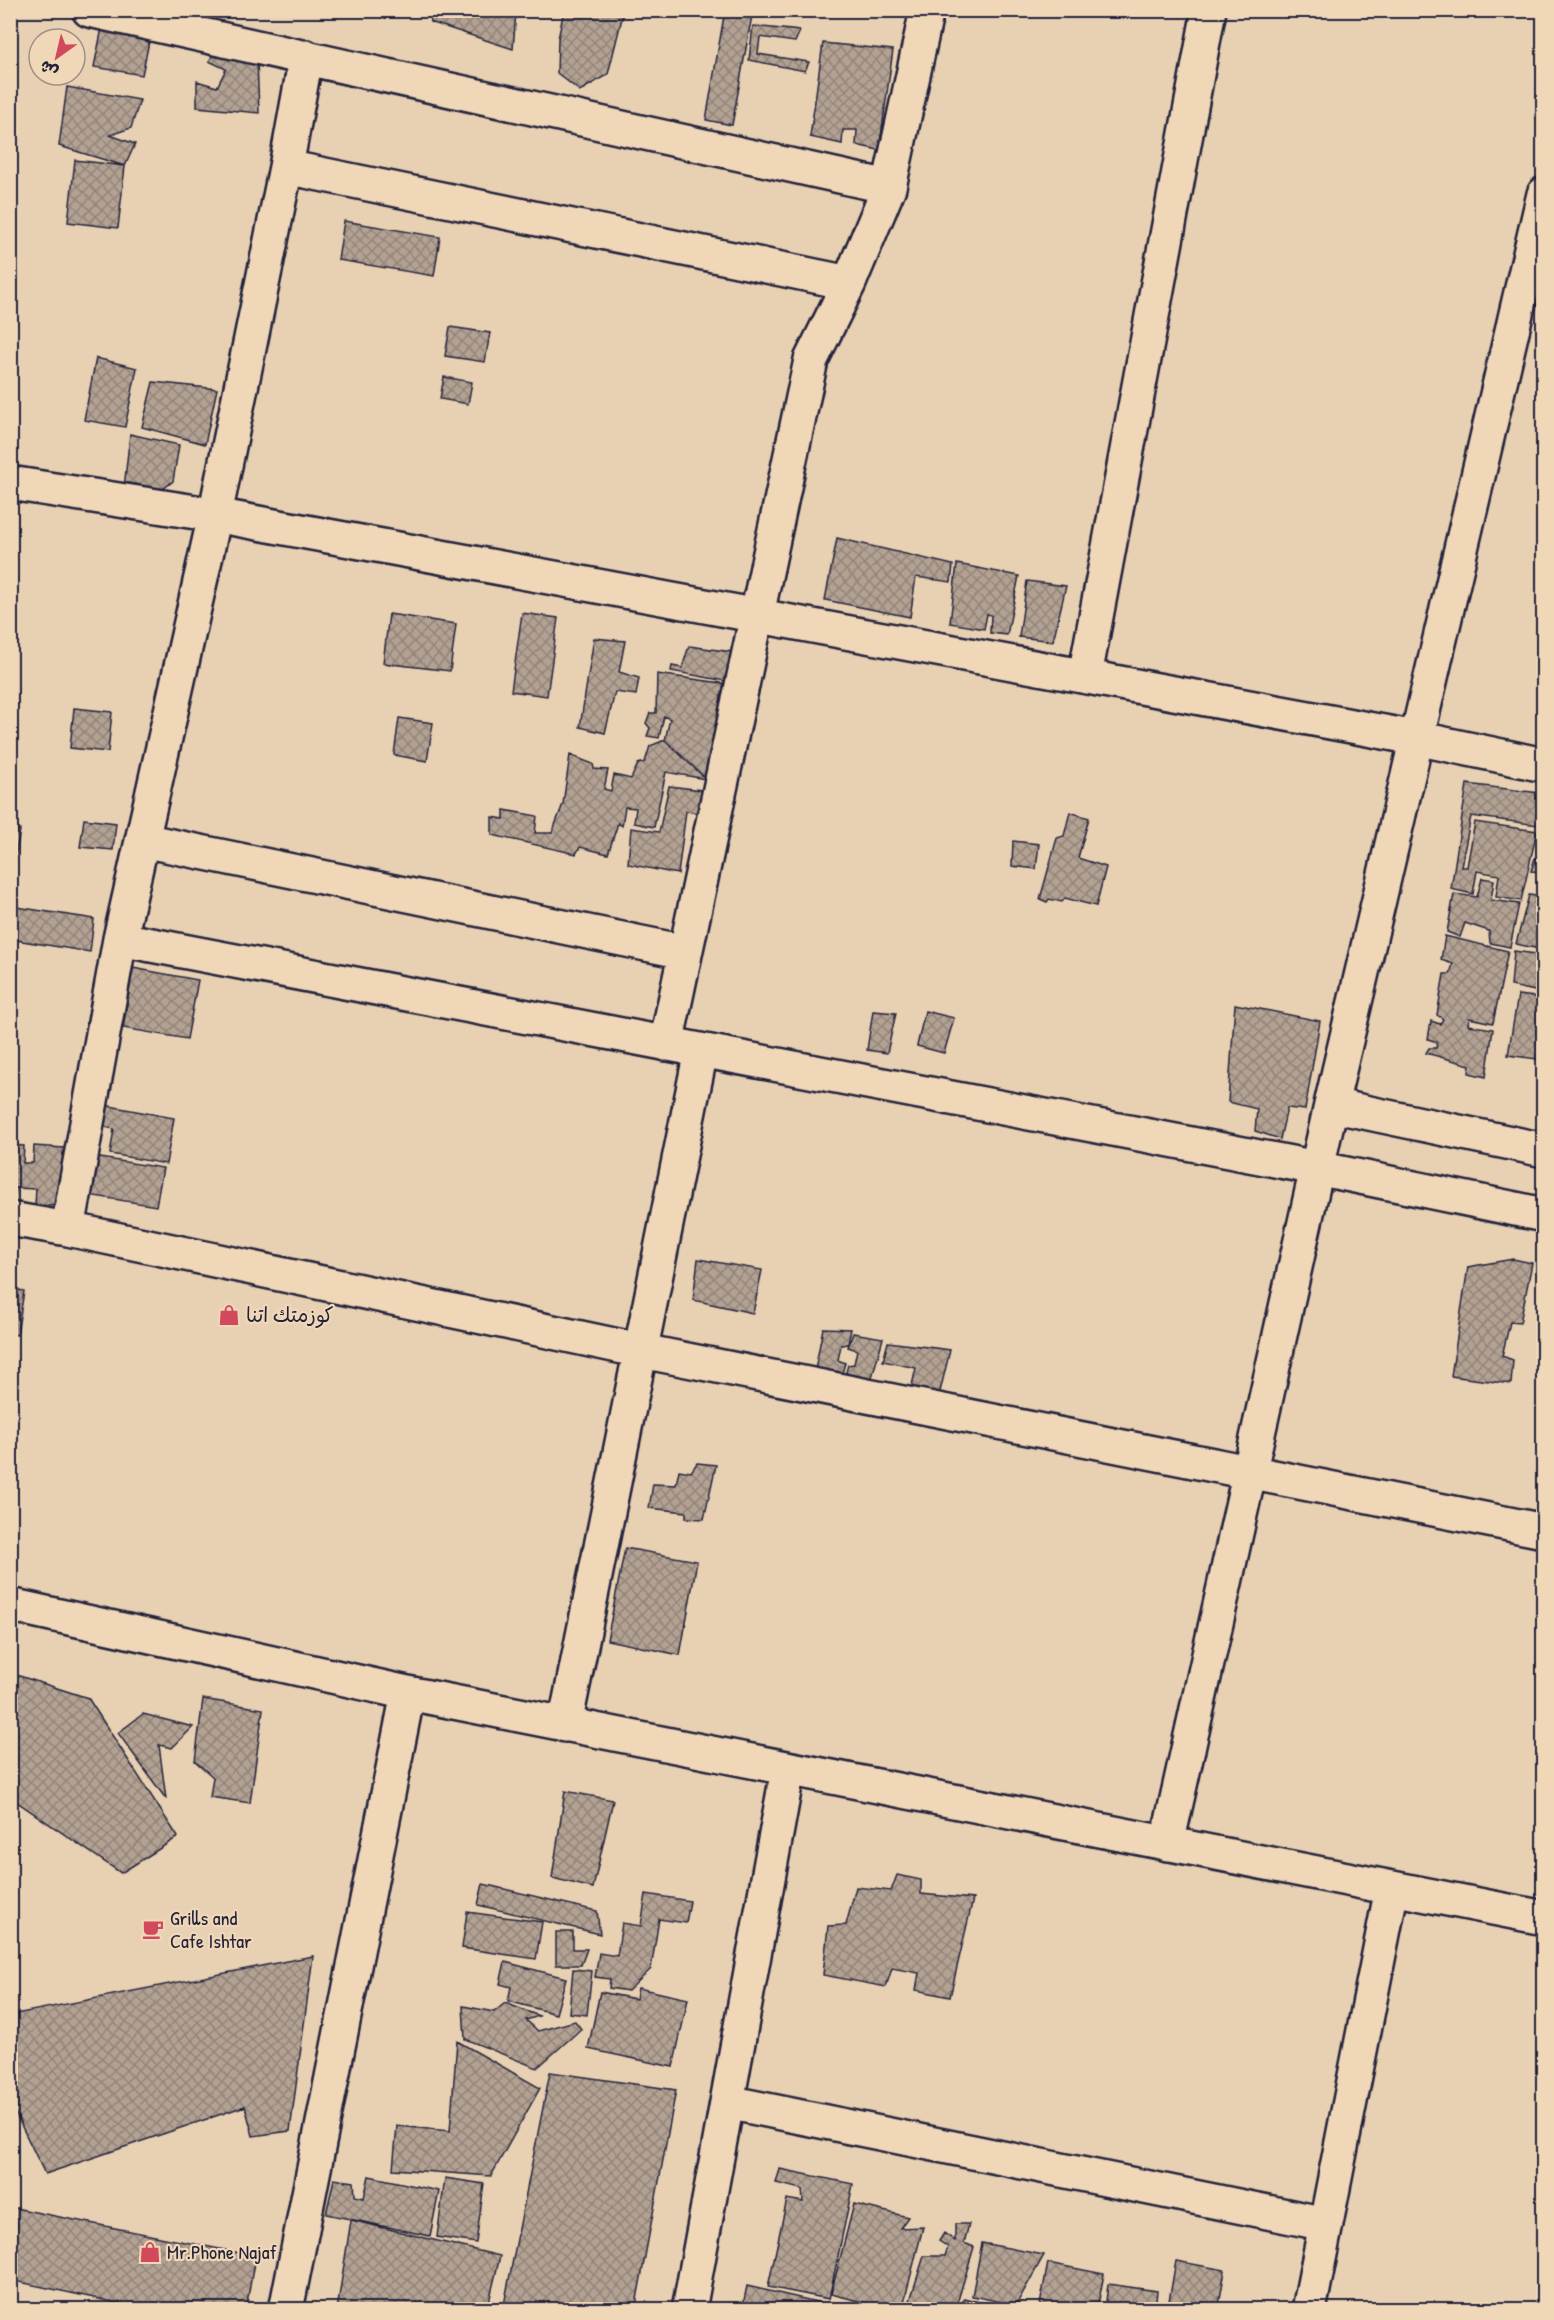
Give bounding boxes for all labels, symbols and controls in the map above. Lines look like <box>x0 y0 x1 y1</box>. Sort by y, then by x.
north arrow <box>27 27 87 87</box>
text: ش <box>35 55 62 83</box>
place label: كوزمتك اتنا <box>246 1301 334 1329</box>
shop icon: كوزمتك اتنا <box>217 1303 241 1327</box>
place label: Grills and Cafe Ishtar <box>170 1904 252 1954</box>
cafe icon: Grills and Cafe Ishtar <box>141 1917 165 1941</box>
place label: Mr.Phone Najaf <box>167 2238 277 2265</box>
shop icon: Mr.Phone Najaf <box>138 2240 162 2264</box>

